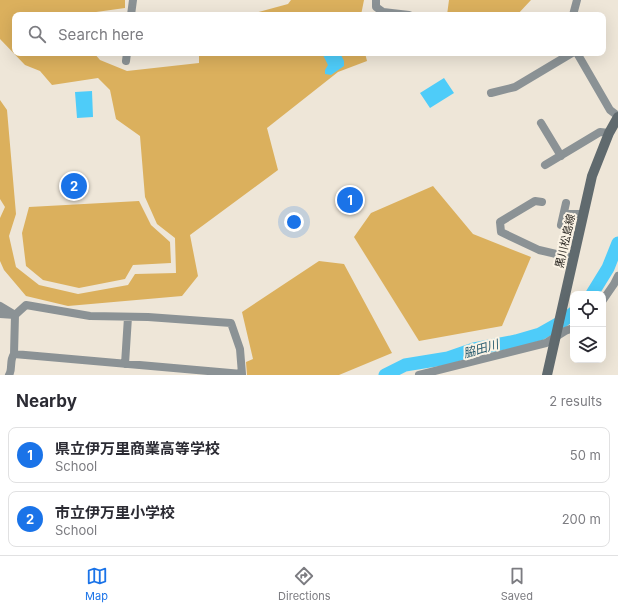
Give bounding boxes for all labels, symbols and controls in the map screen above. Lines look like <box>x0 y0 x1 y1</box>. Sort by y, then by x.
search box <box>12 12 606 56</box>
icon: search <box>26 23 48 45</box>
text: Search here <box>58 25 144 44</box>
pin: 2 <box>61 171 87 201</box>
pin: 1 <box>337 185 363 215</box>
your location <box>284 212 304 232</box>
street label: 黒川松島線 <box>552 213 578 269</box>
map controls <box>570 291 606 363</box>
button: locate <box>570 291 606 327</box>
button: layers <box>570 327 606 363</box>
water label: 脇田川 <box>461 336 502 361</box>
text: Nearby <box>16 391 77 411</box>
text: 2 results <box>549 393 602 409</box>
text: 県立伊万里商業高等学校 <box>55 439 220 458</box>
text: 1 <box>27 447 33 463</box>
text: 50 m <box>570 447 601 463</box>
text: School <box>55 458 97 474</box>
text: 市立伊万里小学校 <box>55 503 175 522</box>
text: 2 <box>26 511 34 527</box>
text: 200 m <box>562 511 601 527</box>
text: School <box>55 522 97 538</box>
tab: Map <box>85 565 108 603</box>
tab: Directions <box>278 565 331 603</box>
tab: Saved <box>501 565 533 603</box>

